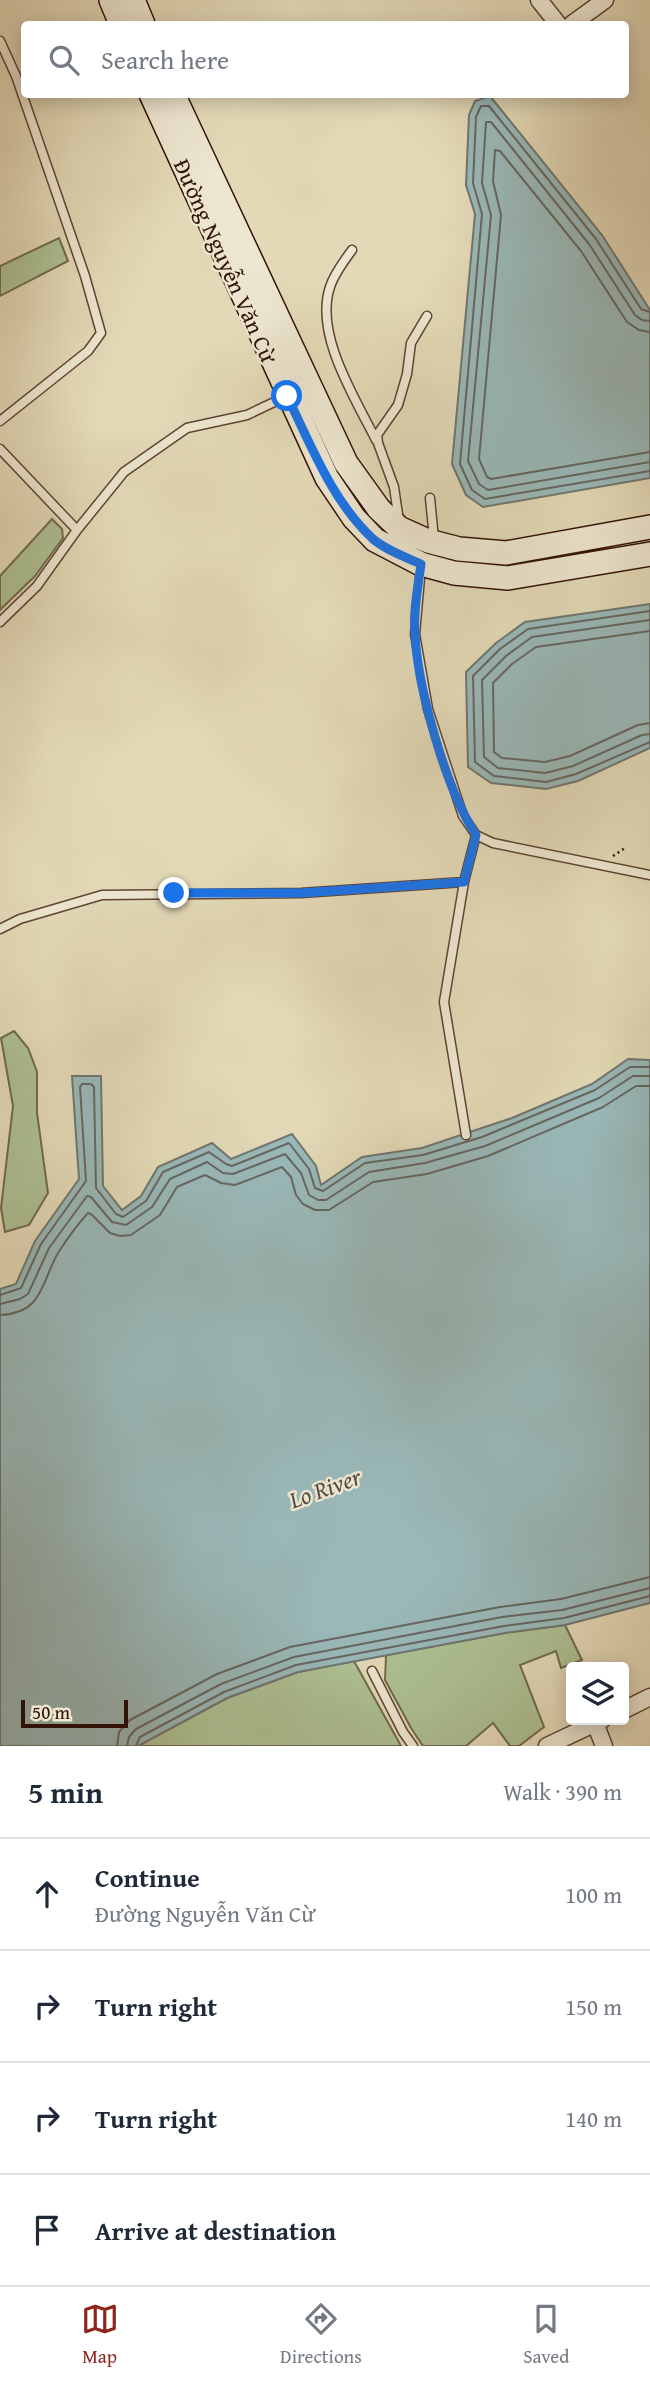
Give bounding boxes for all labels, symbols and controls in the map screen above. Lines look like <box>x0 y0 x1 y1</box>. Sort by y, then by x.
search box <box>21 21 629 98</box>
text: Search here <box>101 40 229 79</box>
icon: search <box>45 41 83 79</box>
street label: Đường Nguyễn Văn Cừ <box>166 153 286 369</box>
route start <box>271 380 302 411</box>
route end <box>158 877 189 908</box>
water label: Lo River <box>283 1458 367 1518</box>
map controls <box>566 1662 629 1725</box>
button: layers <box>566 1662 629 1725</box>
scale bar <box>21 1697 128 1729</box>
text: 50 m <box>32 1698 70 1726</box>
text: 5 min <box>28 1770 103 1814</box>
text: Walk · 390 m <box>503 1775 622 1808</box>
text: Continue <box>95 1858 200 1897</box>
icon: ahead <box>28 1875 66 1913</box>
text: 100 m <box>565 1878 622 1911</box>
text: Đường Nguyễn Văn Cừ <box>95 1897 316 1930</box>
icon: right <box>28 1987 66 2025</box>
text: Turn right <box>95 1987 217 2026</box>
text: 150 m <box>565 1990 622 2023</box>
icon: right <box>28 2099 66 2137</box>
text: Turn right <box>95 2099 217 2138</box>
text: 140 m <box>565 2102 622 2135</box>
icon: arrive <box>28 2211 66 2249</box>
text: Arrive at destination <box>95 2211 336 2250</box>
tab: Map <box>81 2300 119 2370</box>
tab: Directions <box>280 2300 362 2370</box>
tab: Saved <box>523 2300 569 2370</box>

